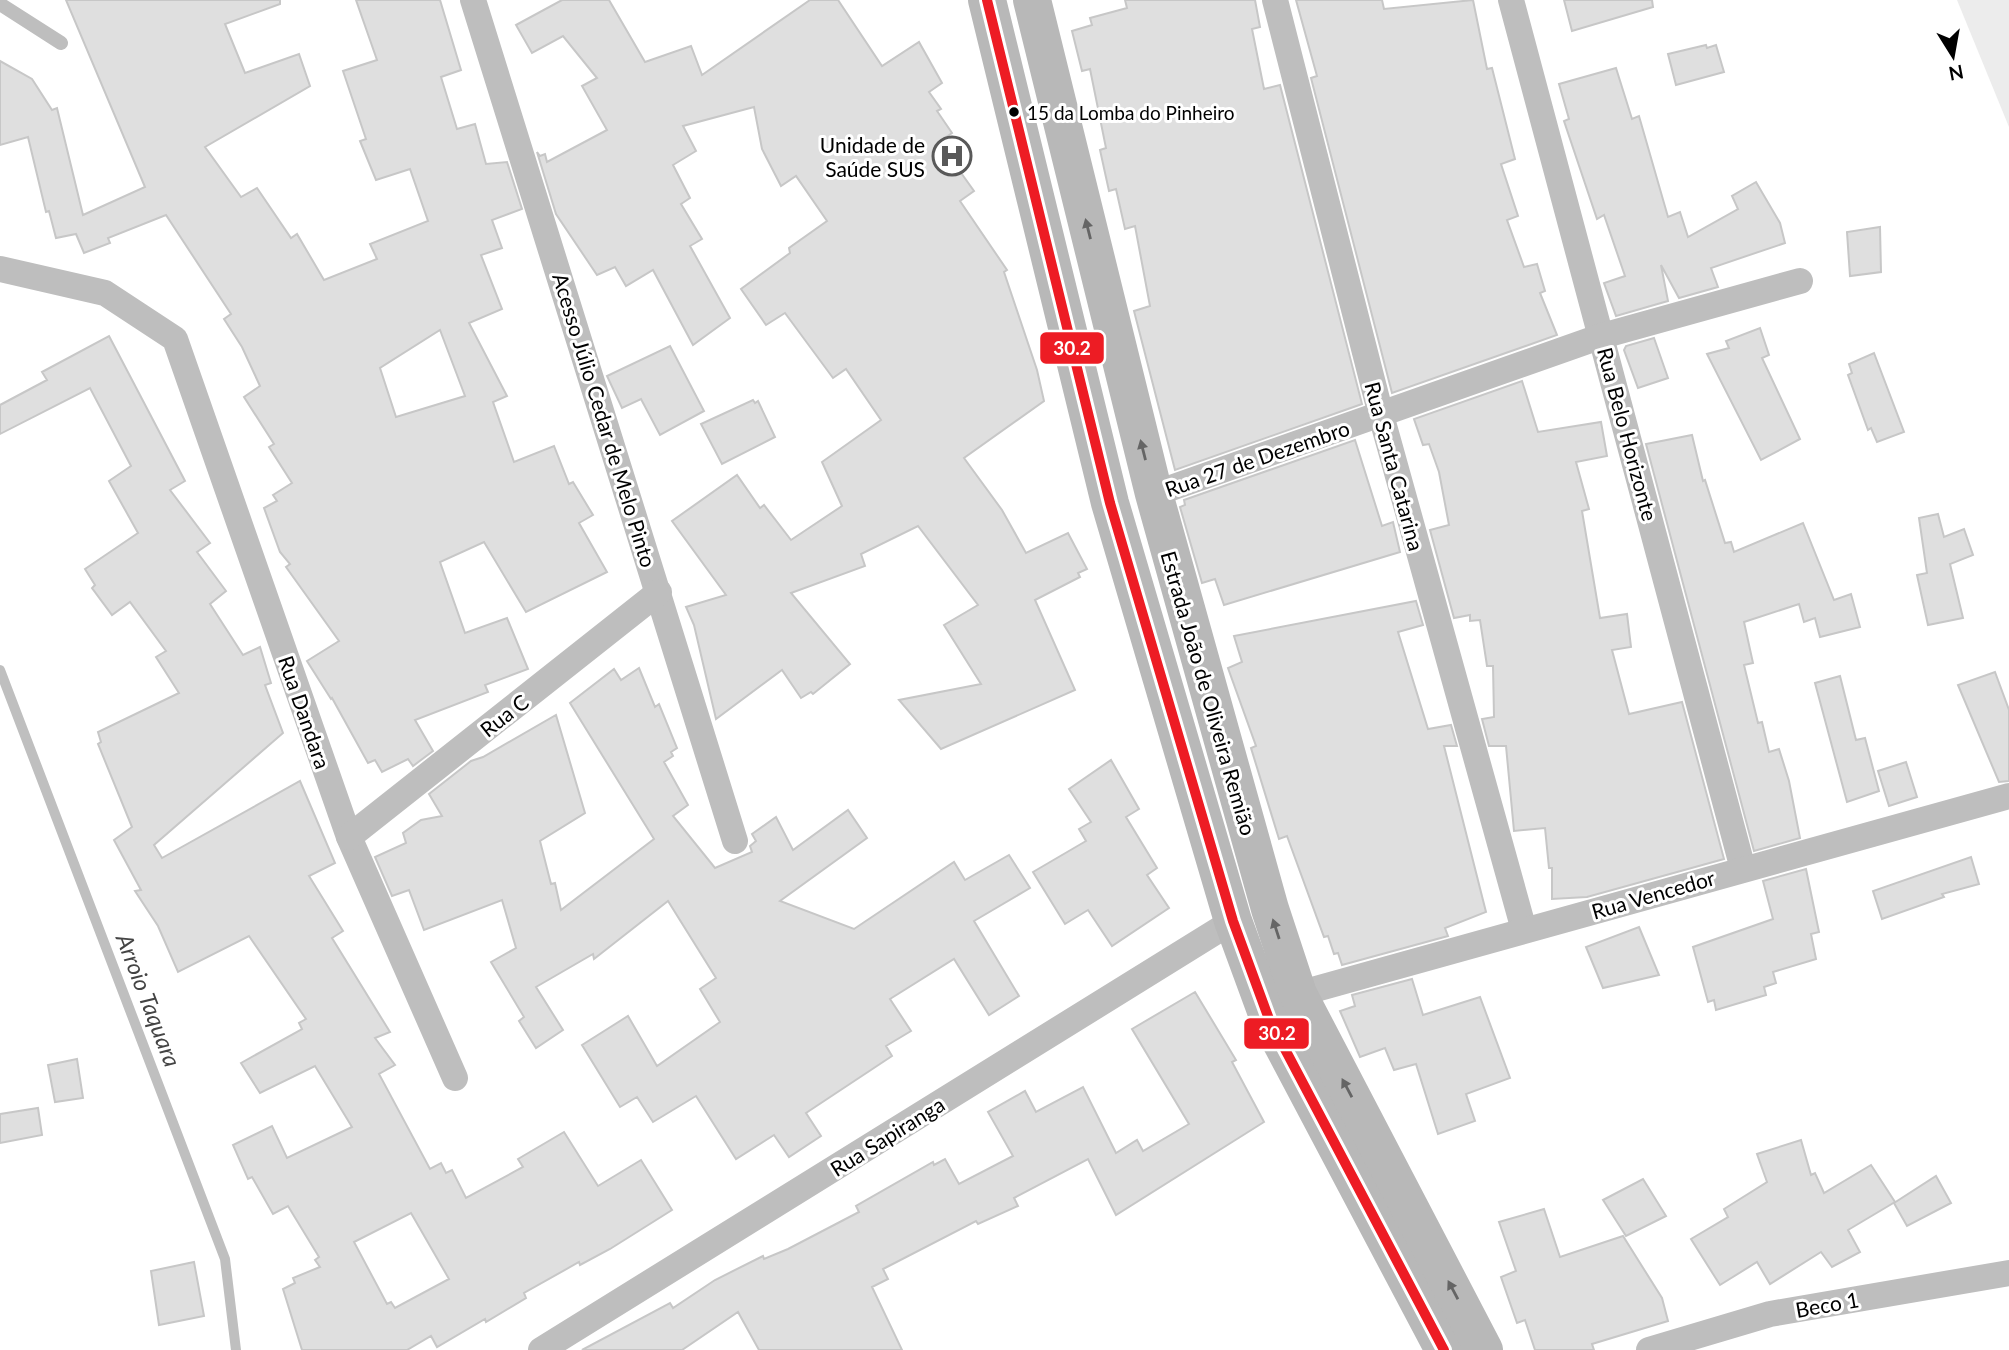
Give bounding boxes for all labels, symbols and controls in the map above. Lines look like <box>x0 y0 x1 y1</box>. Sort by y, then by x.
north arrow <box>1918 21 1988 91</box>
text: N <box>1947 60 1966 86</box>
place label: 15 da Lomba do Pinheiro <box>1027 101 1235 124</box>
marker: 15 da Lomba do Pinheiro <box>1007 105 1021 119</box>
place label: Unidade de Saúde SUS <box>820 132 925 181</box>
hospital icon: Unidade de Saúde SUS <box>931 135 973 177</box>
one-way arrow <box>1083 218 1094 240</box>
street label: Acesso Júlio Cedar de Melo Pinto <box>548 270 662 570</box>
line badge: 30.2 <box>1039 331 1105 365</box>
text: 30.2 <box>1053 336 1091 359</box>
street label: Rua Belo Horizonte <box>1593 344 1663 524</box>
street label: Rua Santa Catarina <box>1360 379 1430 553</box>
street label: Rua 27 de Dezembro <box>1161 415 1353 501</box>
one-way arrow <box>1137 439 1148 461</box>
street label: Estrada João de Oliveira Remião <box>1156 548 1262 838</box>
street label: Rua Dandara <box>274 652 336 772</box>
street label: Rua C <box>475 688 533 742</box>
street label: Rua Vencedor <box>1588 864 1718 924</box>
one-way arrow <box>1271 918 1281 939</box>
water label: Arroio Taquara <box>110 929 187 1070</box>
line badge: 30.2 <box>1243 1017 1310 1050</box>
text: 30.2 <box>1258 1021 1296 1044</box>
one-way arrow <box>1342 1078 1353 1098</box>
street label: Rua Sapiranga <box>825 1091 949 1181</box>
one-way arrow <box>1447 1279 1459 1299</box>
street label: Beco 1 <box>1793 1286 1861 1322</box>

